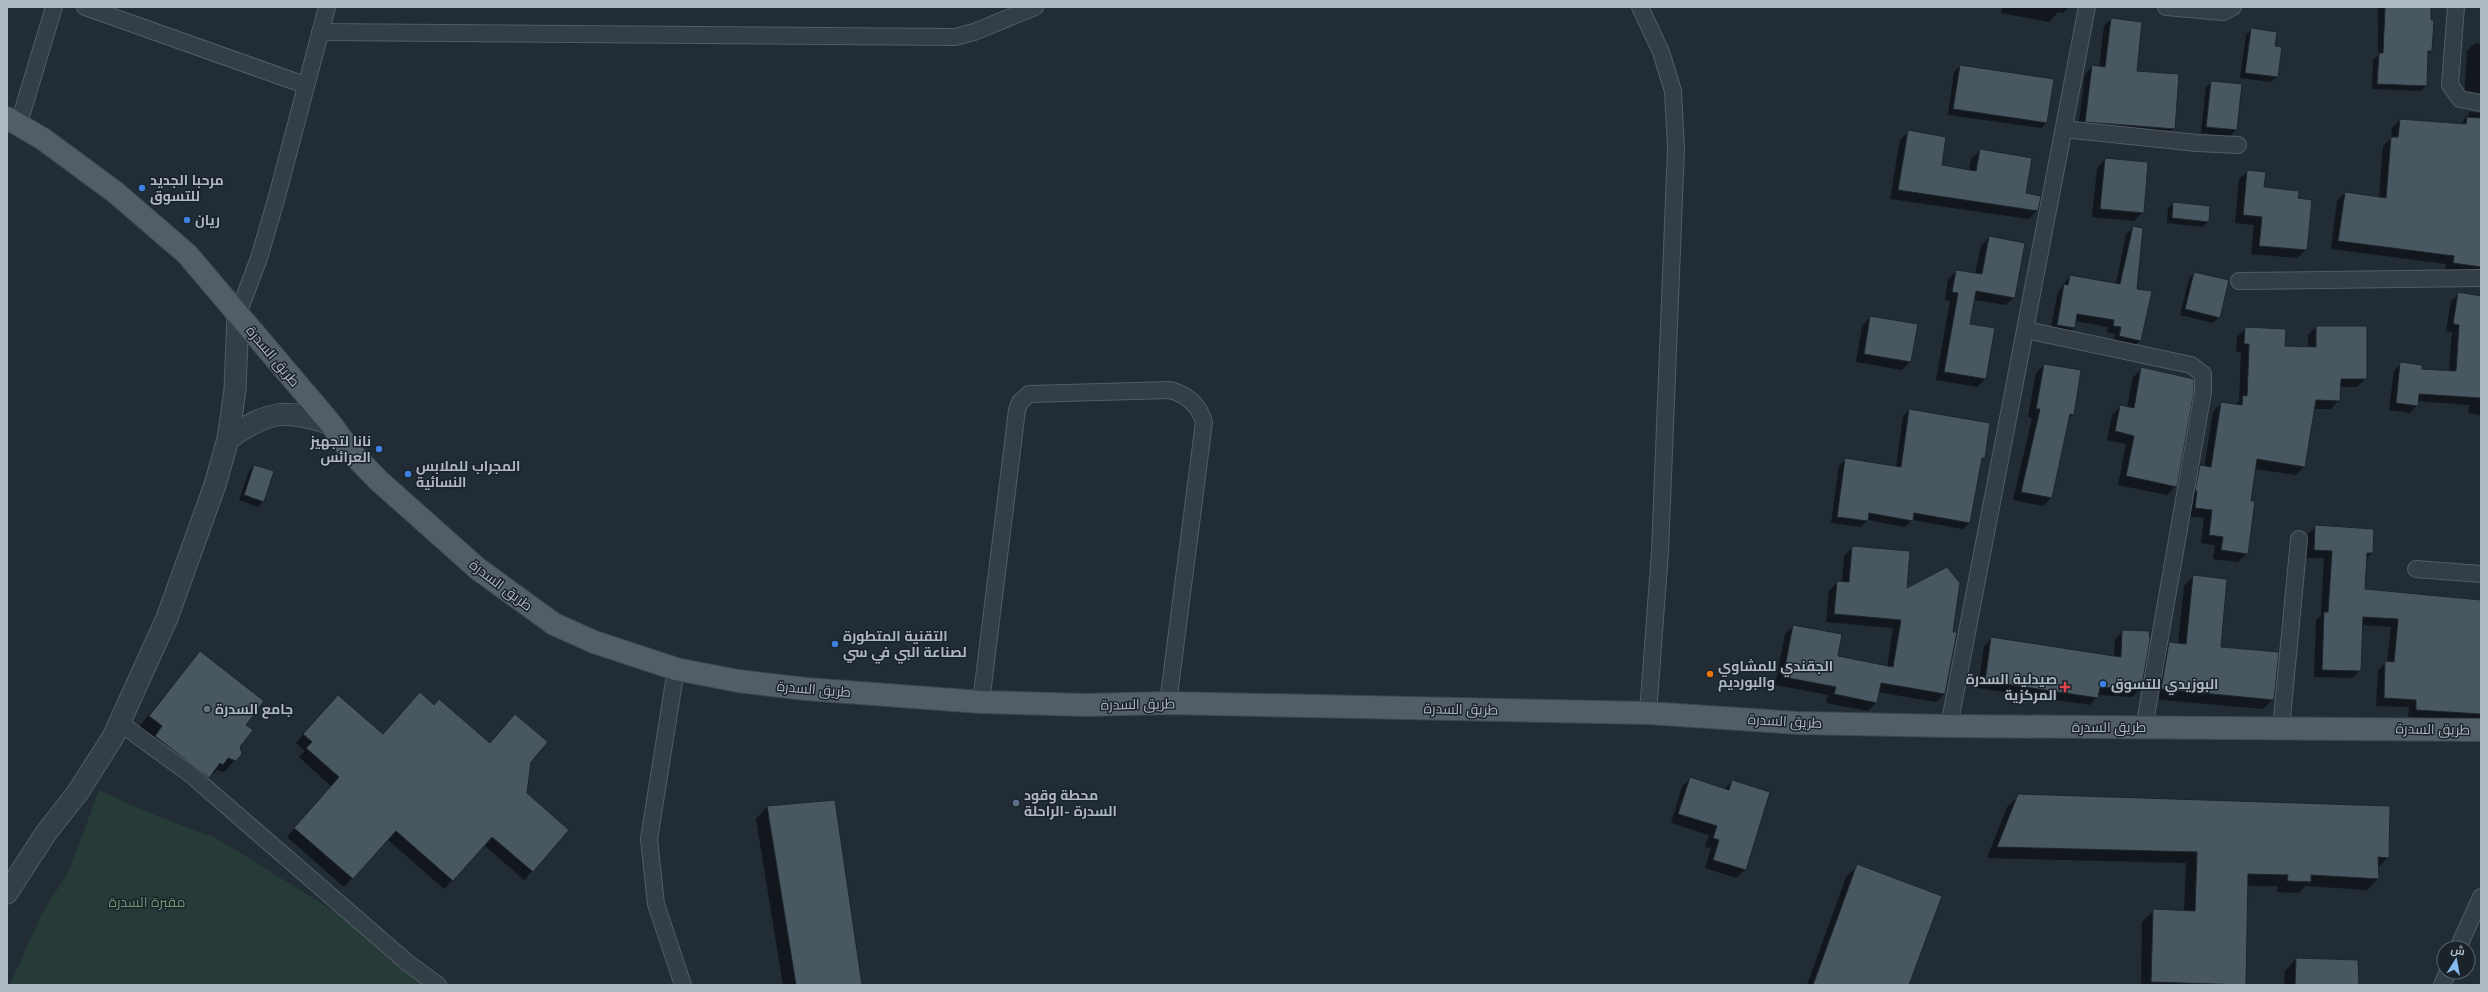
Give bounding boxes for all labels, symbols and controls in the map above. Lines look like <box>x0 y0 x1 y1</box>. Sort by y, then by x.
place label: مرحبا الجديد للتسوق <box>150 171 224 206</box>
marker: مرحبا الجديد للتسوق <box>137 183 147 193</box>
place label: ريان <box>195 211 220 230</box>
marker: ريان <box>182 215 192 225</box>
street label: طريق السدرة <box>241 322 304 391</box>
place label: نانا لتجهيز العرائس <box>309 432 371 467</box>
marker: نانا لتجهيز العرائس <box>374 444 384 454</box>
place label: المجراب للملابس النسائية <box>416 457 520 492</box>
marker: المجراب للملابس النسائية <box>403 469 413 479</box>
street label: طريق السدرة <box>465 555 536 615</box>
place label: التقنية المتطورة لصناعة البي في سي <box>843 627 967 664</box>
marker: التقنية المتطورة لصناعة البي في سي <box>830 639 840 649</box>
place label: الجقندي للمشاوي والبورديم <box>1718 657 1833 692</box>
marker: الجقندي للمشاوي والبورديم <box>1705 669 1715 679</box>
place label: صيدلية السدرة المركزية <box>1966 670 2057 705</box>
place label: البوزيدي للتسوق <box>2111 675 2219 695</box>
street label: طريق السدرة <box>776 677 852 702</box>
marker: البوزيدي للتسوق <box>2098 679 2108 689</box>
marker: صيدلية السدرة المركزية <box>2060 682 2070 692</box>
street label: طريق السدرة <box>1101 694 1175 715</box>
street label: طريق السدرة <box>1424 699 1498 720</box>
place label: جامع السدرة <box>215 700 293 719</box>
marker: جامع السدرة <box>202 704 212 714</box>
street label: طريق السدرة <box>1747 710 1823 733</box>
street label: طريق السدرة <box>2072 718 2146 737</box>
street label: طريق السدرة <box>2396 719 2470 740</box>
place label: محطة وقود السدرة -الراحلة <box>1024 786 1117 821</box>
marker: محطة وقود السدرة -الراحلة <box>1011 798 1021 808</box>
park label: مقبرة السدرة <box>108 893 186 912</box>
north arrow <box>2436 940 2476 980</box>
text: ش <box>2449 942 2466 959</box>

